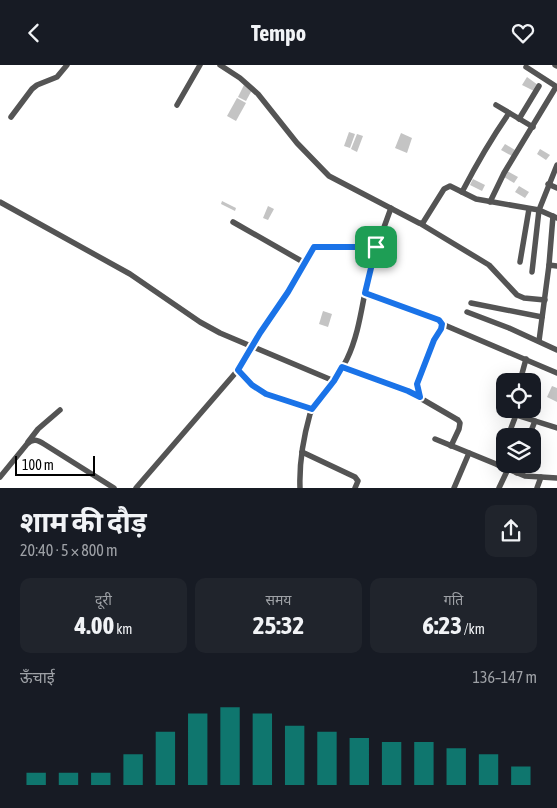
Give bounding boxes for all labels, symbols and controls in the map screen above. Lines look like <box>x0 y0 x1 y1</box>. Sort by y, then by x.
icon: back <box>20 19 48 47</box>
icon: heart <box>509 19 537 47</box>
text: Tempo <box>251 20 306 46</box>
pin <box>355 226 397 268</box>
icon: arrive <box>362 233 390 261</box>
map controls <box>496 373 541 473</box>
button: locate <box>496 373 541 418</box>
button: layers <box>496 428 541 473</box>
scale bar <box>15 453 95 476</box>
text: 100 m <box>22 457 54 473</box>
button: share <box>485 505 537 557</box>
text: शाम की दौड़ <box>20 506 147 538</box>
text: 20:40 · 5 × 800 m <box>20 541 118 559</box>
text: दूरी <box>95 592 112 608</box>
text: समय <box>266 592 291 608</box>
text: गति <box>444 592 463 608</box>
text: 4.00 <box>75 611 114 639</box>
text: 25:32 <box>253 611 304 639</box>
text: 6:23 <box>422 611 462 639</box>
text: km <box>114 621 132 637</box>
text: /km <box>462 621 485 637</box>
text: ऊँचाई <box>20 668 55 686</box>
text: 136–147 m <box>473 668 537 686</box>

